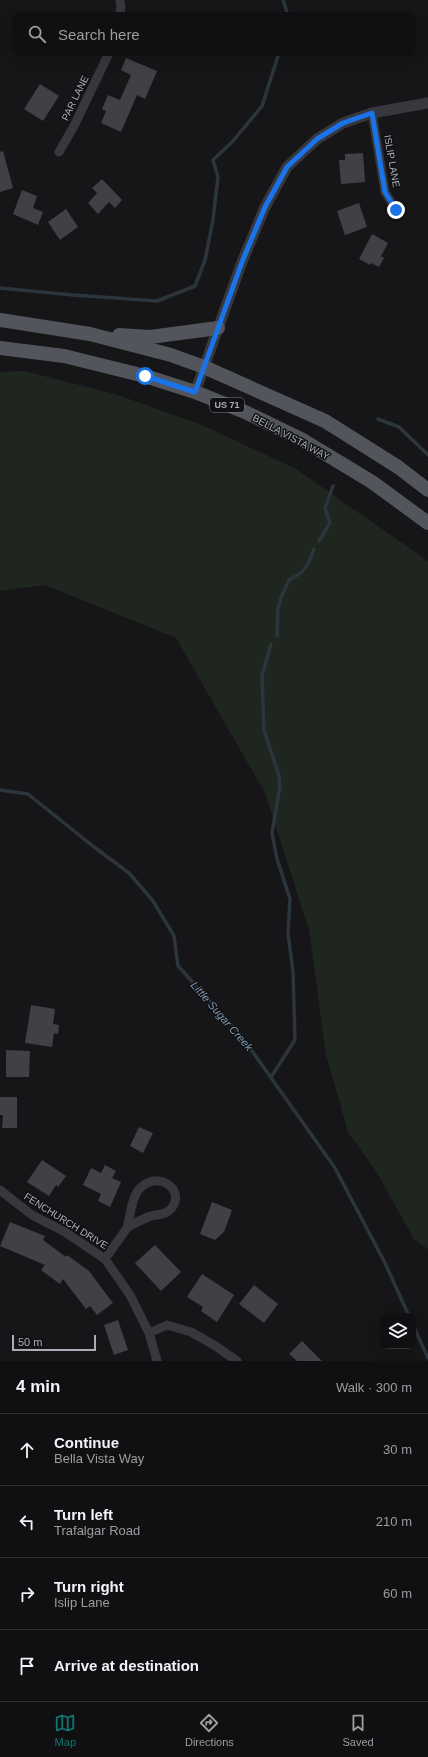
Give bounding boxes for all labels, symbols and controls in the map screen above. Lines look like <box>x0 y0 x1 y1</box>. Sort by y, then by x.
search box <box>12 12 416 56</box>
icon: search <box>26 23 48 45</box>
text: Search here <box>58 26 140 43</box>
street label: PAR LANE <box>59 73 91 122</box>
street label: ISLIP LANE <box>382 134 402 188</box>
route end <box>387 201 405 219</box>
route start <box>136 367 154 385</box>
road number: US 71 <box>210 398 244 412</box>
street label: BELLA VISTA WAY <box>251 412 332 462</box>
water label: Little Sugar Creek <box>189 979 256 1054</box>
street label: FENCHURCH DRIVE <box>22 1191 110 1251</box>
map controls <box>380 1313 416 1349</box>
button: layers <box>380 1313 416 1349</box>
scale bar <box>12 1333 96 1352</box>
text: 50 m <box>18 1336 42 1348</box>
text: 4 min <box>16 1377 60 1396</box>
text: Walk · 300 m <box>336 1380 412 1395</box>
text: Continue <box>54 1434 119 1451</box>
icon: ahead <box>16 1439 38 1461</box>
text: 30 m <box>383 1442 412 1457</box>
text: Bella Vista Way <box>54 1451 144 1466</box>
text: Turn left <box>54 1506 113 1523</box>
icon: left <box>16 1511 38 1533</box>
text: 210 m <box>376 1514 412 1529</box>
text: Trafalgar Road <box>54 1523 140 1538</box>
text: Turn right <box>54 1578 124 1595</box>
icon: right <box>16 1583 38 1605</box>
text: 60 m <box>383 1586 412 1601</box>
text: Islip Lane <box>54 1595 110 1610</box>
icon: arrive <box>16 1655 38 1677</box>
text: Arrive at destination <box>54 1657 199 1674</box>
tab: Map <box>54 1712 76 1748</box>
tab: Directions <box>185 1712 234 1748</box>
tab: Saved <box>342 1712 374 1748</box>

